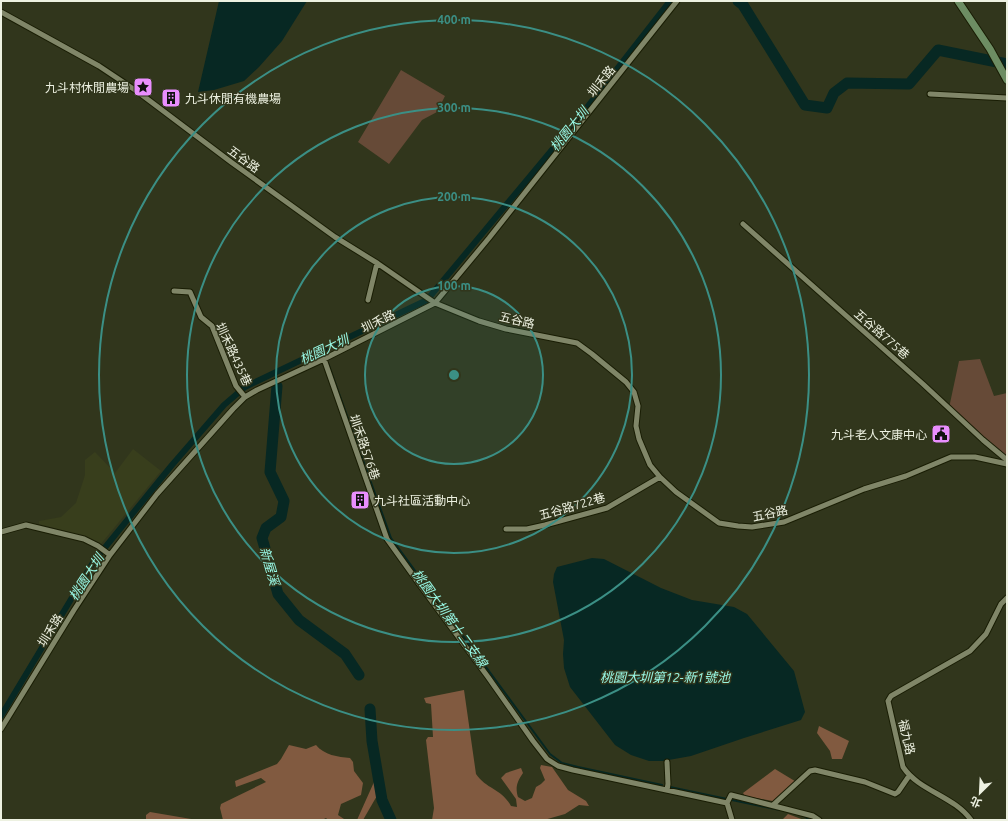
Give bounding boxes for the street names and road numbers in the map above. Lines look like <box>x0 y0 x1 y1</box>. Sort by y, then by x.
street label: 圳禾路 <box>585 63 617 99</box>
street label: 五谷路 <box>226 143 262 175</box>
street label: 圳禾路 <box>359 307 397 335</box>
street label: 五谷路775巷 <box>852 307 912 361</box>
street label: 五谷路 <box>498 310 536 330</box>
street label: 圳禾路435巷 <box>214 320 254 388</box>
street label: 圳禾路576巷 <box>348 413 382 481</box>
street label: 五谷路722巷 <box>537 490 607 522</box>
street label: 五谷路 <box>751 503 789 523</box>
street label: 圳禾路 <box>35 611 65 649</box>
street label: 福九路 <box>897 718 917 756</box>

